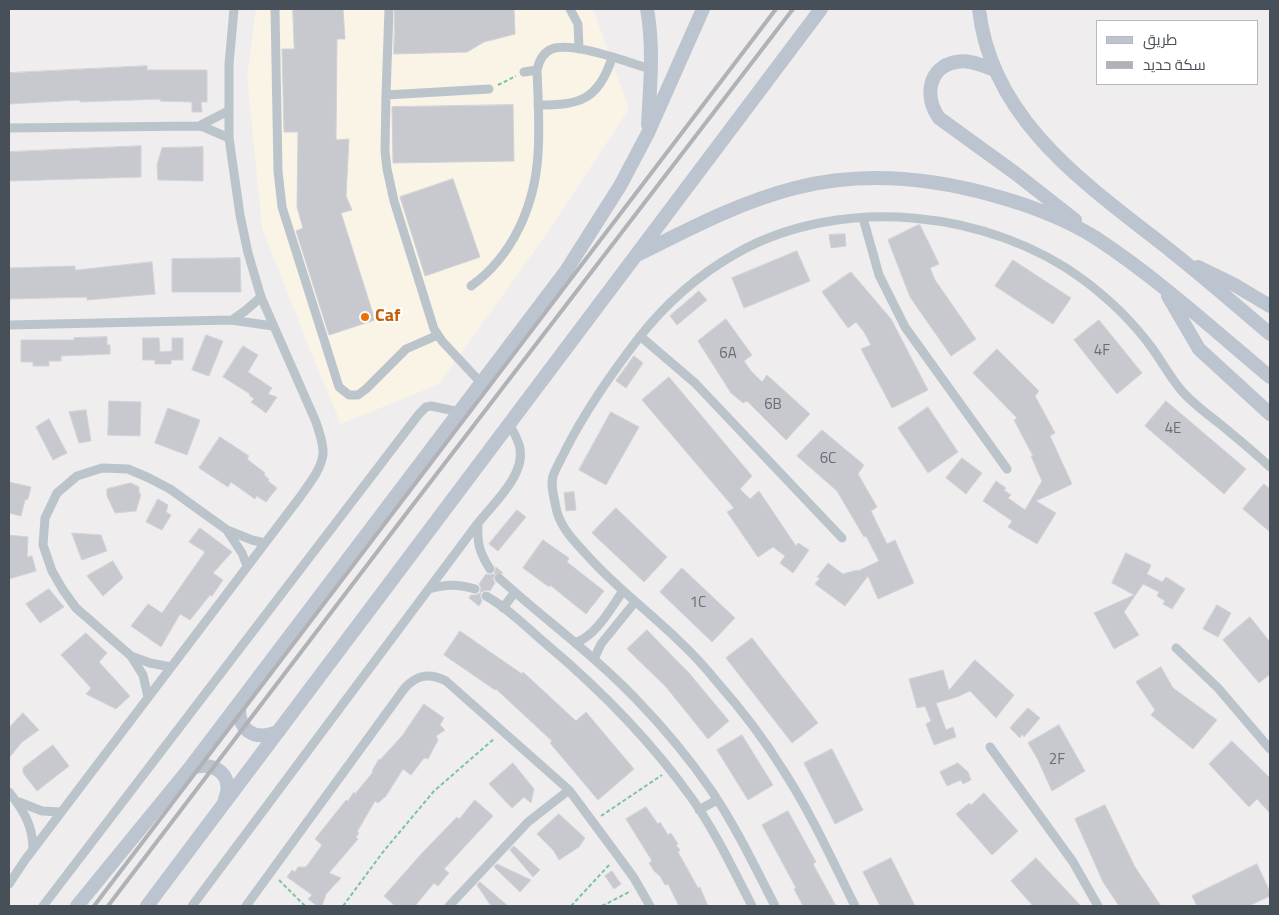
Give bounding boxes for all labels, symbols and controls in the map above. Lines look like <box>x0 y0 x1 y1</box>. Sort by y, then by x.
legend <box>1096 20 1259 85</box>
text: طريق <box>1143 28 1177 51</box>
text: سكة حديد <box>1143 53 1206 76</box>
place label: Caf <box>375 306 400 328</box>
marker: Caf <box>359 311 371 323</box>
house number: 4F <box>1094 342 1110 360</box>
house number: 6A <box>719 345 737 363</box>
house number: 6B <box>764 396 782 414</box>
house number: 4E <box>1165 420 1181 438</box>
house number: 6C <box>820 450 836 468</box>
house number: 1C <box>690 594 706 612</box>
house number: 2F <box>1049 751 1065 769</box>

